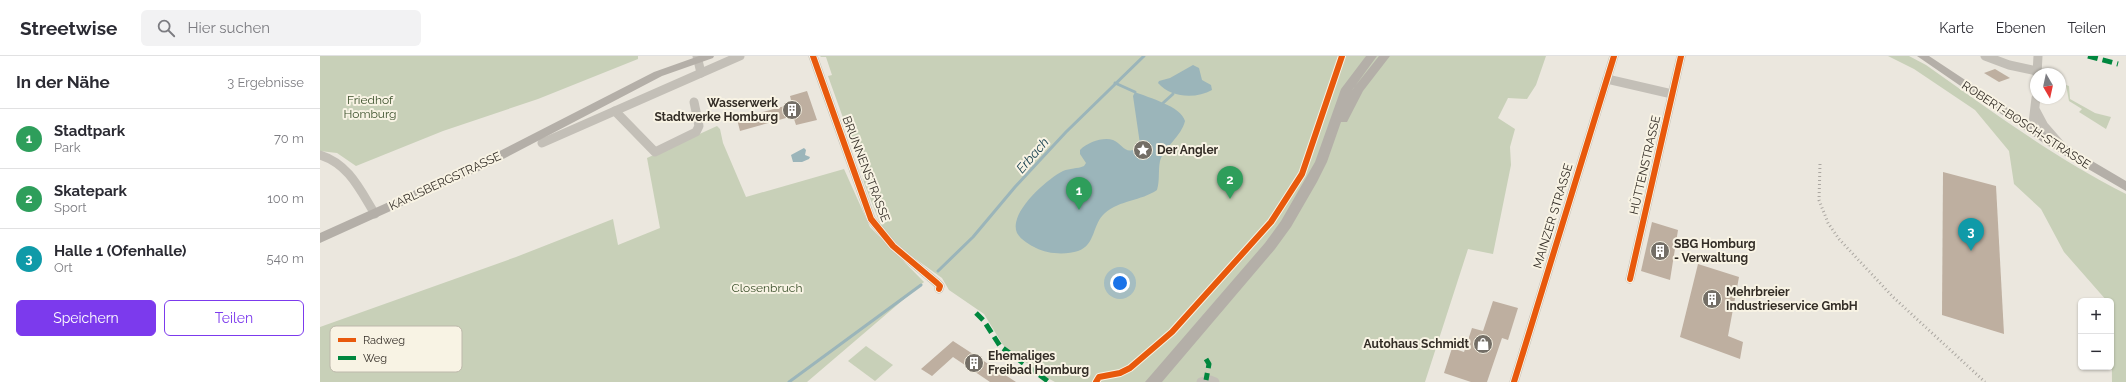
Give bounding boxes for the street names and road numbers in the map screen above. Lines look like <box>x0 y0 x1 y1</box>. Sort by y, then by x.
street label: ROBERT-BOSCH-STRASSE <box>1959 78 2093 172</box>
street label: BRUNNENSTRASSE <box>839 114 893 224</box>
street label: HÜTTENSTRASSE <box>1627 114 1663 216</box>
street label: KARLSBERGSTRASSE <box>387 149 503 213</box>
street label: MAINZER STRASSE <box>1530 162 1576 270</box>

